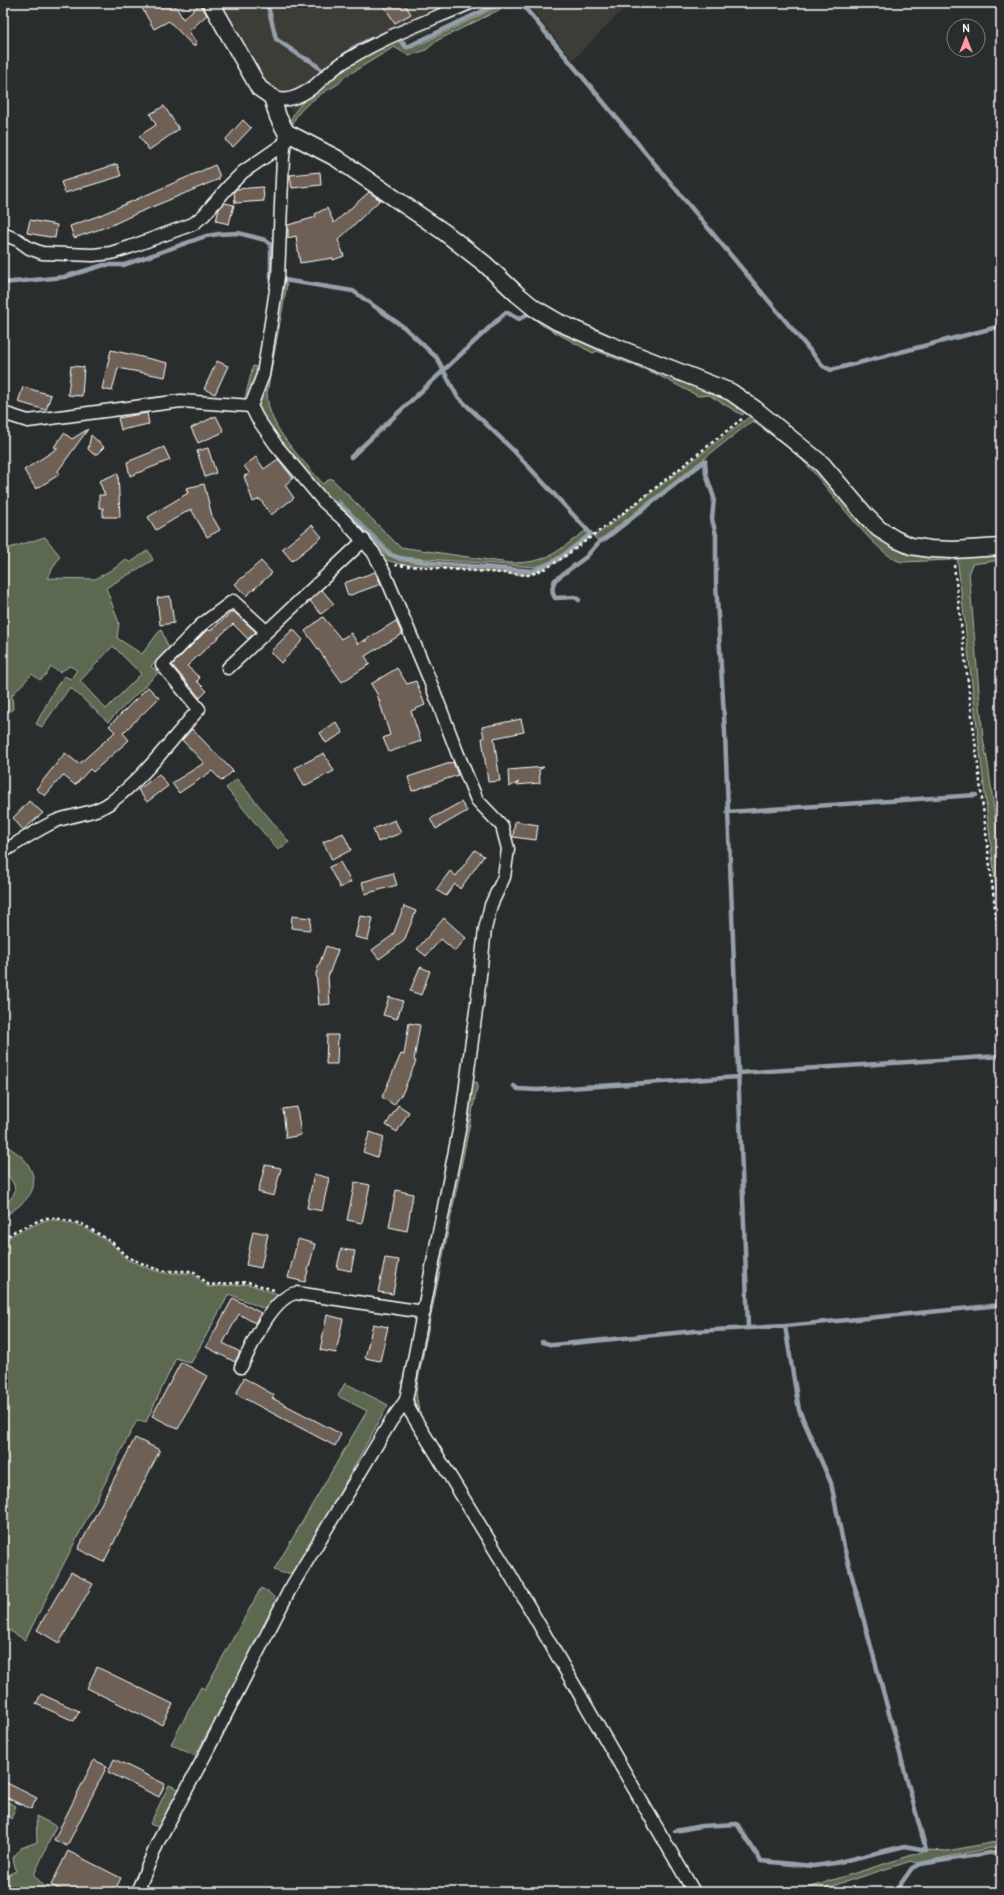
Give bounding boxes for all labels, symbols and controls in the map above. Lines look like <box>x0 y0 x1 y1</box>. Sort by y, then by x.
north arrow <box>946 18 986 58</box>
text: N <box>962 22 970 35</box>

